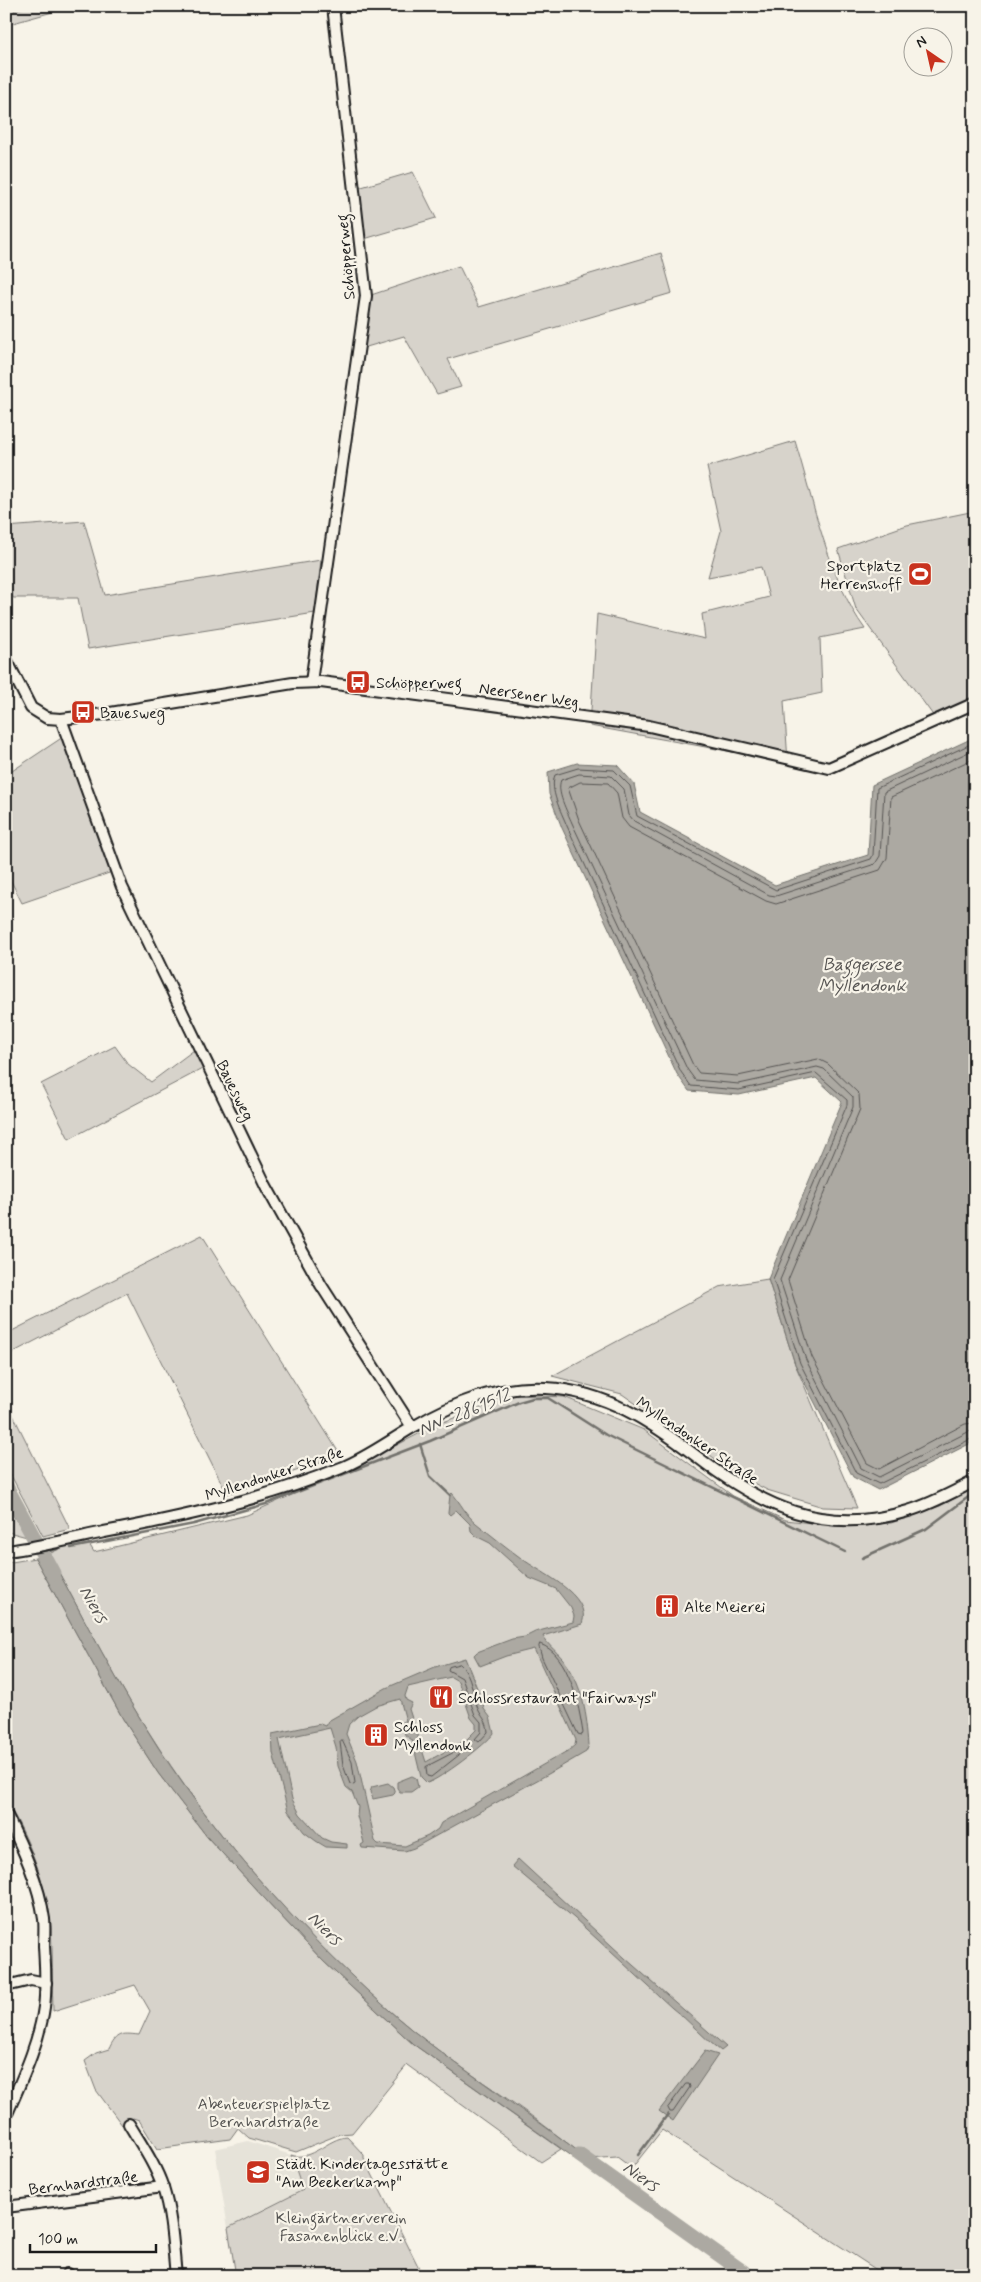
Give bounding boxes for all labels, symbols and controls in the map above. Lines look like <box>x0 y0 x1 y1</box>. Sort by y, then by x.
north arrow <box>904 28 954 78</box>
text: N <box>912 32 930 52</box>
street label: Schöpperweg <box>332 213 362 301</box>
place label: Sportplatz Herrenshoff <box>820 556 902 595</box>
sports icon: Sportplatz Herrenshoff <box>907 561 933 587</box>
bus stop icon: Schöpperweg <box>345 669 371 695</box>
place label: Schöpperweg <box>376 673 462 695</box>
street label: Neersener Weg <box>478 678 580 713</box>
bus stop icon: Bauesweg <box>70 699 96 725</box>
place label: Bauesweg <box>100 703 165 725</box>
water label: Baggersee Myllendonk <box>818 953 906 998</box>
street label: Bauesweg <box>210 1057 258 1125</box>
water label: NN_2861512 <box>415 1383 516 1442</box>
street label: Myllendonker Straße <box>632 1392 763 1490</box>
street label: Myllendonker Straße <box>203 1442 346 1507</box>
water label: Niers <box>73 1582 114 1629</box>
building icon: Alte Meierei <box>654 1593 680 1619</box>
place label: Alte Meierei <box>684 1597 765 1618</box>
restaurant icon: Schlossrestaurant "Fairways" <box>428 1684 454 1710</box>
place label: Schlossrestaurant "Fairways" <box>458 1688 657 1709</box>
place label: Schloss Myllendonk <box>394 1717 472 1756</box>
building icon: Schloss Myllendonk <box>363 1722 389 1748</box>
water label: Niers <box>302 1907 348 1952</box>
park label: Abenteuerspielplatz Bernhardstraße <box>198 2094 331 2133</box>
place label: Städt. Kindertagesstätte "Am Beekerkamp" <box>276 2154 448 2193</box>
water label: Niers <box>618 2156 665 2199</box>
school or university icon: Städt. Kindertagesstätte "Am Beekerkamp" <box>245 2159 271 2185</box>
street label: Bernhardstraße <box>27 2166 139 2201</box>
park label: Kleingärtnerverein Fasanenblick e.V. <box>275 2208 407 2247</box>
scale bar <box>30 2222 156 2254</box>
text: 100 m <box>38 2230 78 2250</box>

